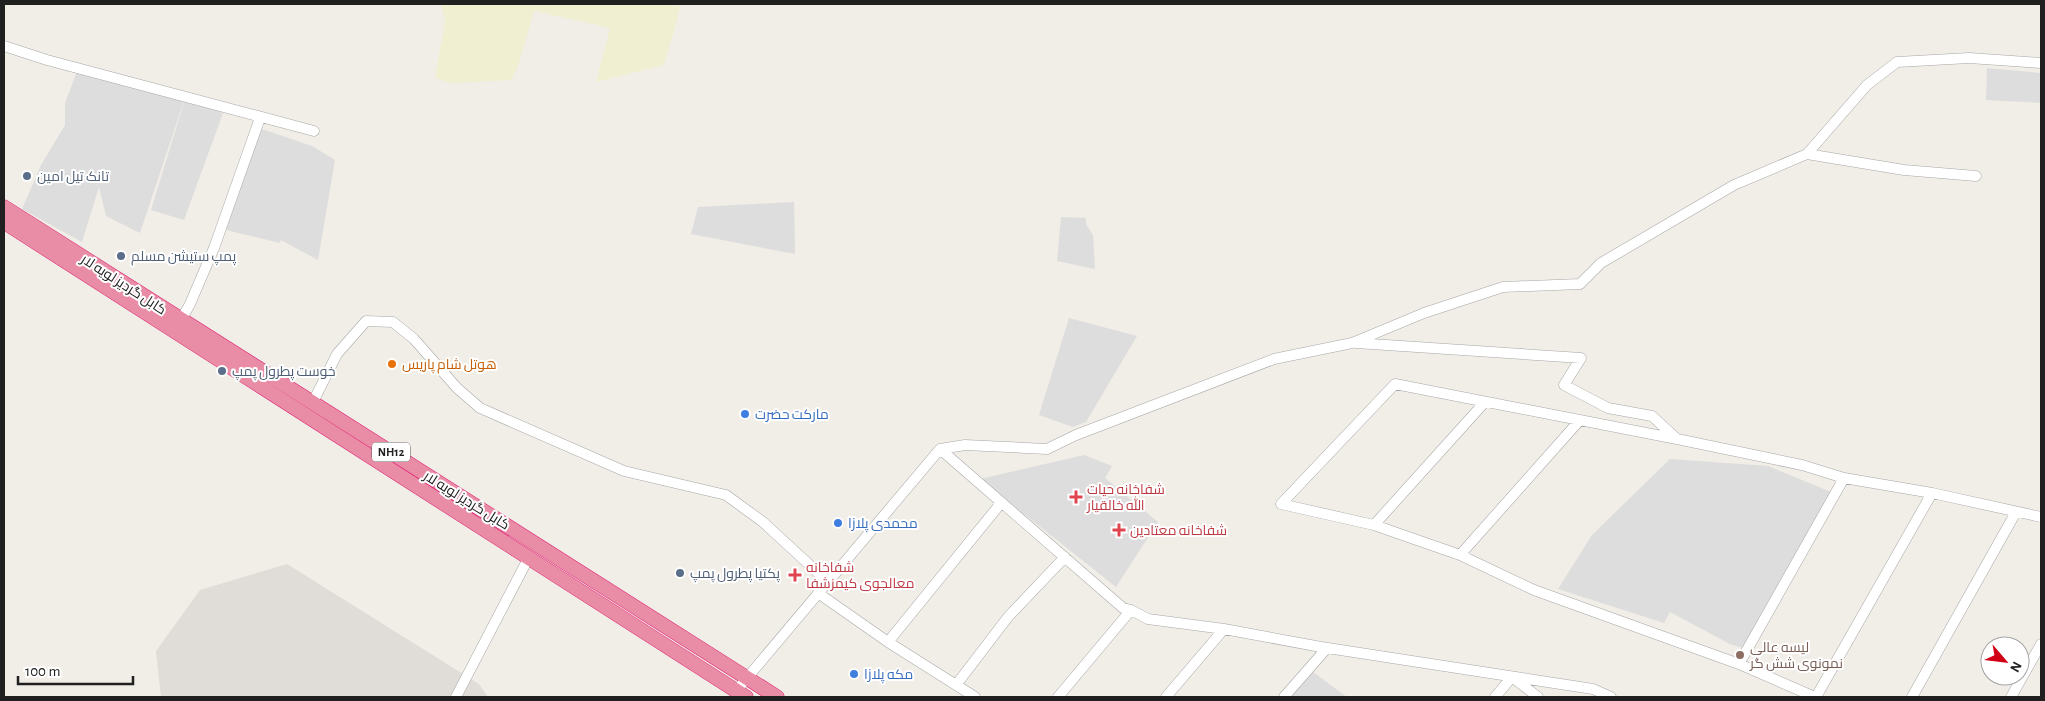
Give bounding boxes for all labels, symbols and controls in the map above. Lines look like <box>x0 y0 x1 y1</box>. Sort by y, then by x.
marker: تانک تیل امین <box>21 170 33 182</box>
place label: تانک تیل امین <box>37 170 109 184</box>
marker: پمپ ستیشن مسلم <box>115 250 127 262</box>
place label: پمپ ستیشن مسلم <box>131 250 236 266</box>
street label: کابل گردیز لویه لار <box>78 252 168 317</box>
marker: هوتل شام پاریس <box>386 358 398 370</box>
place label: هوتل شام پاریس <box>402 358 497 374</box>
marker: خوست پطرول پمپ <box>216 365 228 377</box>
place label: خوست پطرول پمپ <box>232 365 336 381</box>
marker: مارکت حضرت <box>739 408 751 420</box>
place label: مارکت حضرت <box>755 408 829 422</box>
road number: NH12 <box>372 442 410 462</box>
street label: کابل گردیز لویه لار <box>420 468 512 533</box>
place label: شفاخانه حیات الله خالقیار <box>1086 483 1165 513</box>
marker: شفاخانه حیات الله خالقیار <box>1069 490 1083 504</box>
marker: محمدی پلازا <box>832 517 844 529</box>
place label: محمدی پلازا <box>848 517 918 533</box>
marker: شفاخانه معتادین <box>1112 523 1126 537</box>
place label: شفاخانه معتادین <box>1130 524 1227 538</box>
place label: شفاخانه معالجوی کیمزشفا <box>806 561 914 591</box>
marker: پکتیا پطرول پمپ <box>674 567 686 579</box>
place label: پکتیا پطرول پمپ <box>690 567 780 583</box>
marker: شفاخانه معالجوی کیمزشفا <box>788 568 802 582</box>
north arrow <box>1980 636 2030 686</box>
place label: لیسه عالی نمونوی شش گر <box>1749 641 1843 671</box>
marker: لیسه عالی نمونوی شش گر <box>1734 649 1746 661</box>
scale bar <box>18 654 132 686</box>
text: N <box>2007 659 2024 674</box>
text: 100 m <box>25 664 60 679</box>
marker: مکه پلازا <box>848 668 860 680</box>
place label: مکه پلازا <box>864 668 913 684</box>

